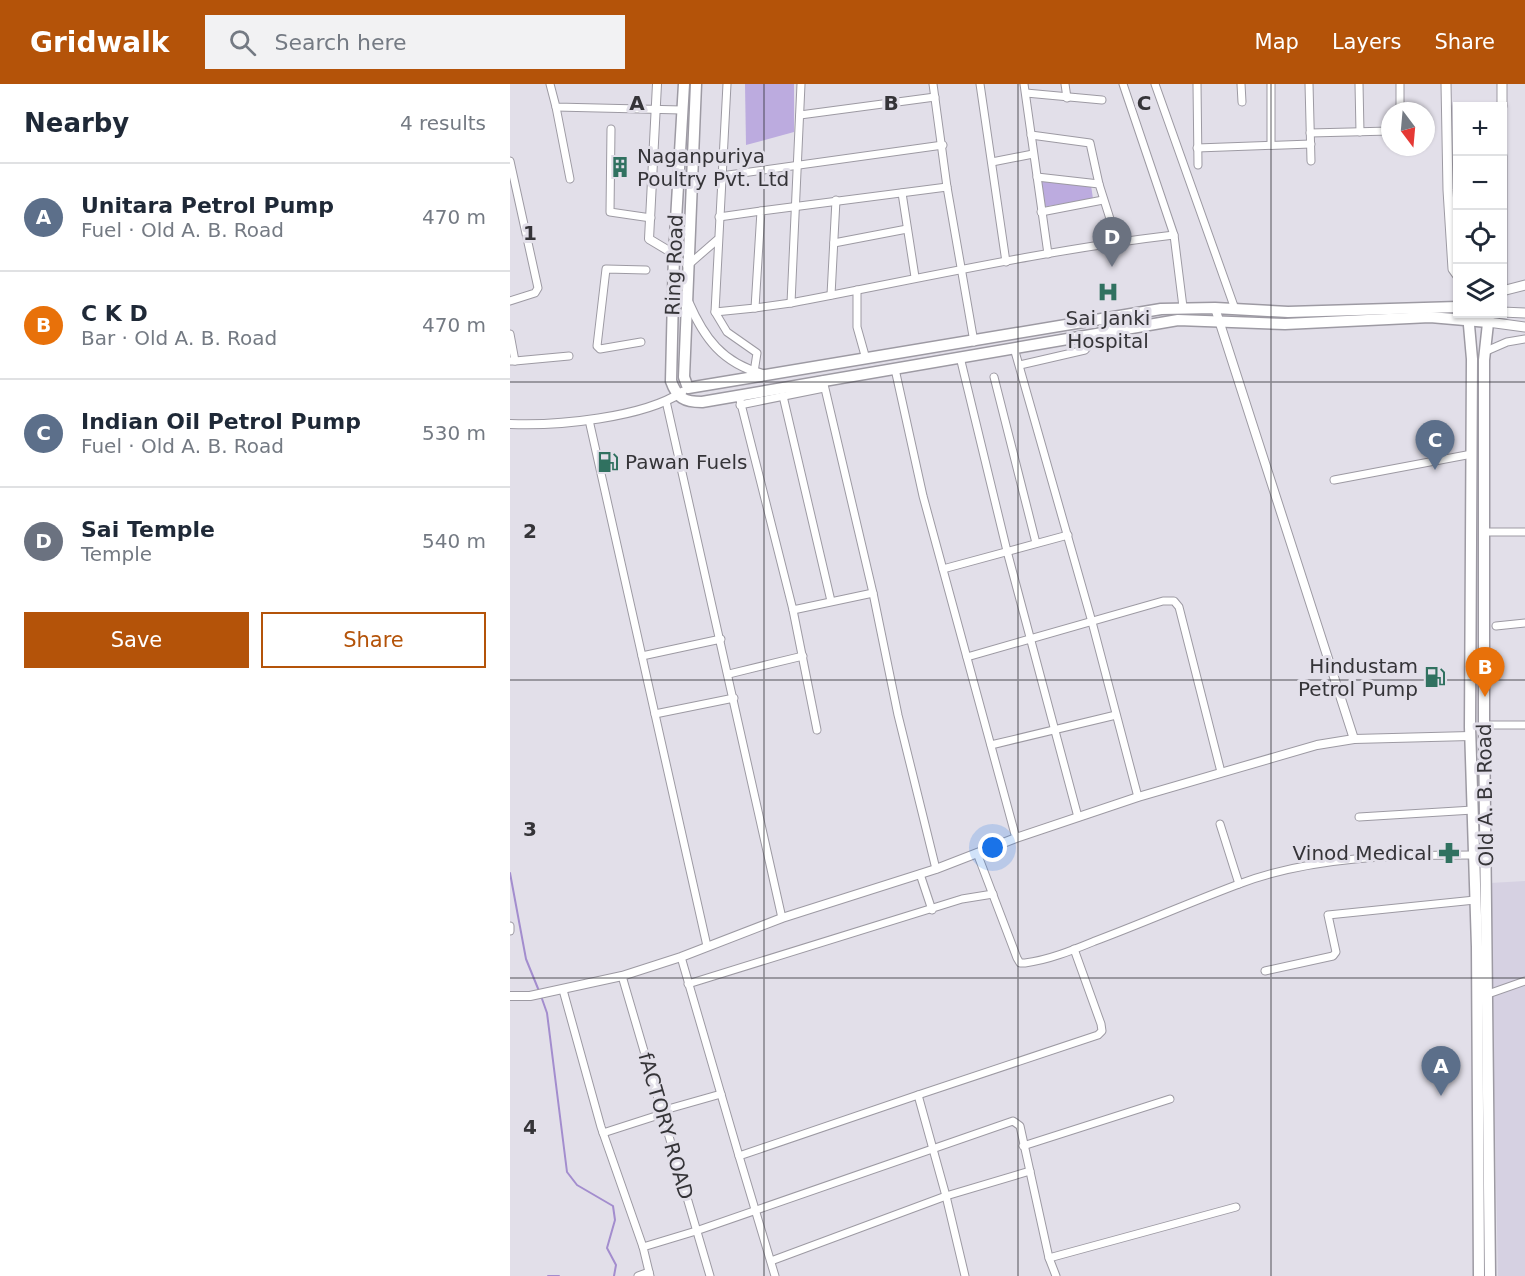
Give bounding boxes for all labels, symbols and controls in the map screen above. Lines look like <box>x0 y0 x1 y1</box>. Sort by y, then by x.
search box <box>205 15 625 69</box>
text: Gridwalk <box>30 26 169 59</box>
icon: search <box>226 26 259 59</box>
text: Search here <box>274 30 407 55</box>
text: Map <box>1255 30 1299 54</box>
text: Layers <box>1332 30 1401 54</box>
text: Share <box>1434 30 1495 54</box>
text: A <box>629 91 645 115</box>
text: B <box>883 91 899 115</box>
text: C <box>1137 91 1151 115</box>
north arrow <box>1381 102 1435 156</box>
map controls <box>1453 102 1507 318</box>
button: + <box>1453 102 1507 156</box>
text: Nearby <box>24 108 129 138</box>
text: 4 results <box>400 111 486 135</box>
place label: Naganpuriya Poultry Pvt. Ltd <box>637 144 789 191</box>
building icon: Naganpuriya Poultry Pvt. Ltd <box>608 155 632 179</box>
button: − <box>1453 156 1507 210</box>
text: Unitara Petrol Pump <box>81 193 334 218</box>
text: A <box>36 205 51 229</box>
text: 470 m <box>422 205 486 229</box>
button: locate <box>1453 210 1507 264</box>
street label: Ring Road <box>660 214 688 316</box>
text: Fuel · Old A. B. Road <box>81 218 284 242</box>
pin: D <box>1092 218 1132 267</box>
text: 1 <box>523 221 537 245</box>
button: layers <box>1453 264 1507 318</box>
hospital icon: Sai Janki Hospital <box>1096 280 1120 304</box>
text: C K D <box>81 301 148 326</box>
place label: Sai Janki Hospital <box>1066 306 1150 353</box>
text: B <box>36 313 51 337</box>
text: 470 m <box>422 313 486 337</box>
text: Bar · Old A. B. Road <box>81 326 277 350</box>
text: Indian Oil Petrol Pump <box>81 409 361 434</box>
pin: C <box>1416 420 1454 470</box>
text: C <box>36 421 51 445</box>
text: 530 m <box>422 421 486 445</box>
text: Fuel · Old A. B. Road <box>81 434 284 458</box>
fuel station icon: Pawan Fuels <box>596 450 620 474</box>
place label: Pawan Fuels <box>625 450 747 474</box>
text: Sai Temple <box>81 517 215 542</box>
text: 2 <box>523 519 537 543</box>
text: D <box>35 529 52 553</box>
text: 540 m <box>422 529 486 553</box>
text: Temple <box>81 542 152 566</box>
button: Save <box>24 612 249 668</box>
button: Share <box>261 612 486 668</box>
pin: B <box>1466 648 1504 697</box>
place label: Hindustam Petrol Pump <box>1298 654 1418 701</box>
fuel station icon: Hindustam Petrol Pump <box>1423 665 1447 689</box>
street label: Old A. B. Road <box>1472 723 1498 867</box>
text: 3 <box>523 817 537 841</box>
your location <box>978 833 1007 862</box>
place label: Vinod Medical <box>1293 841 1432 865</box>
pharmacy icon: Vinod Medical <box>1437 841 1461 865</box>
pin: A <box>1422 1046 1460 1096</box>
street label: fACTORY ROAD <box>634 1050 698 1202</box>
text: 4 <box>523 1115 537 1139</box>

